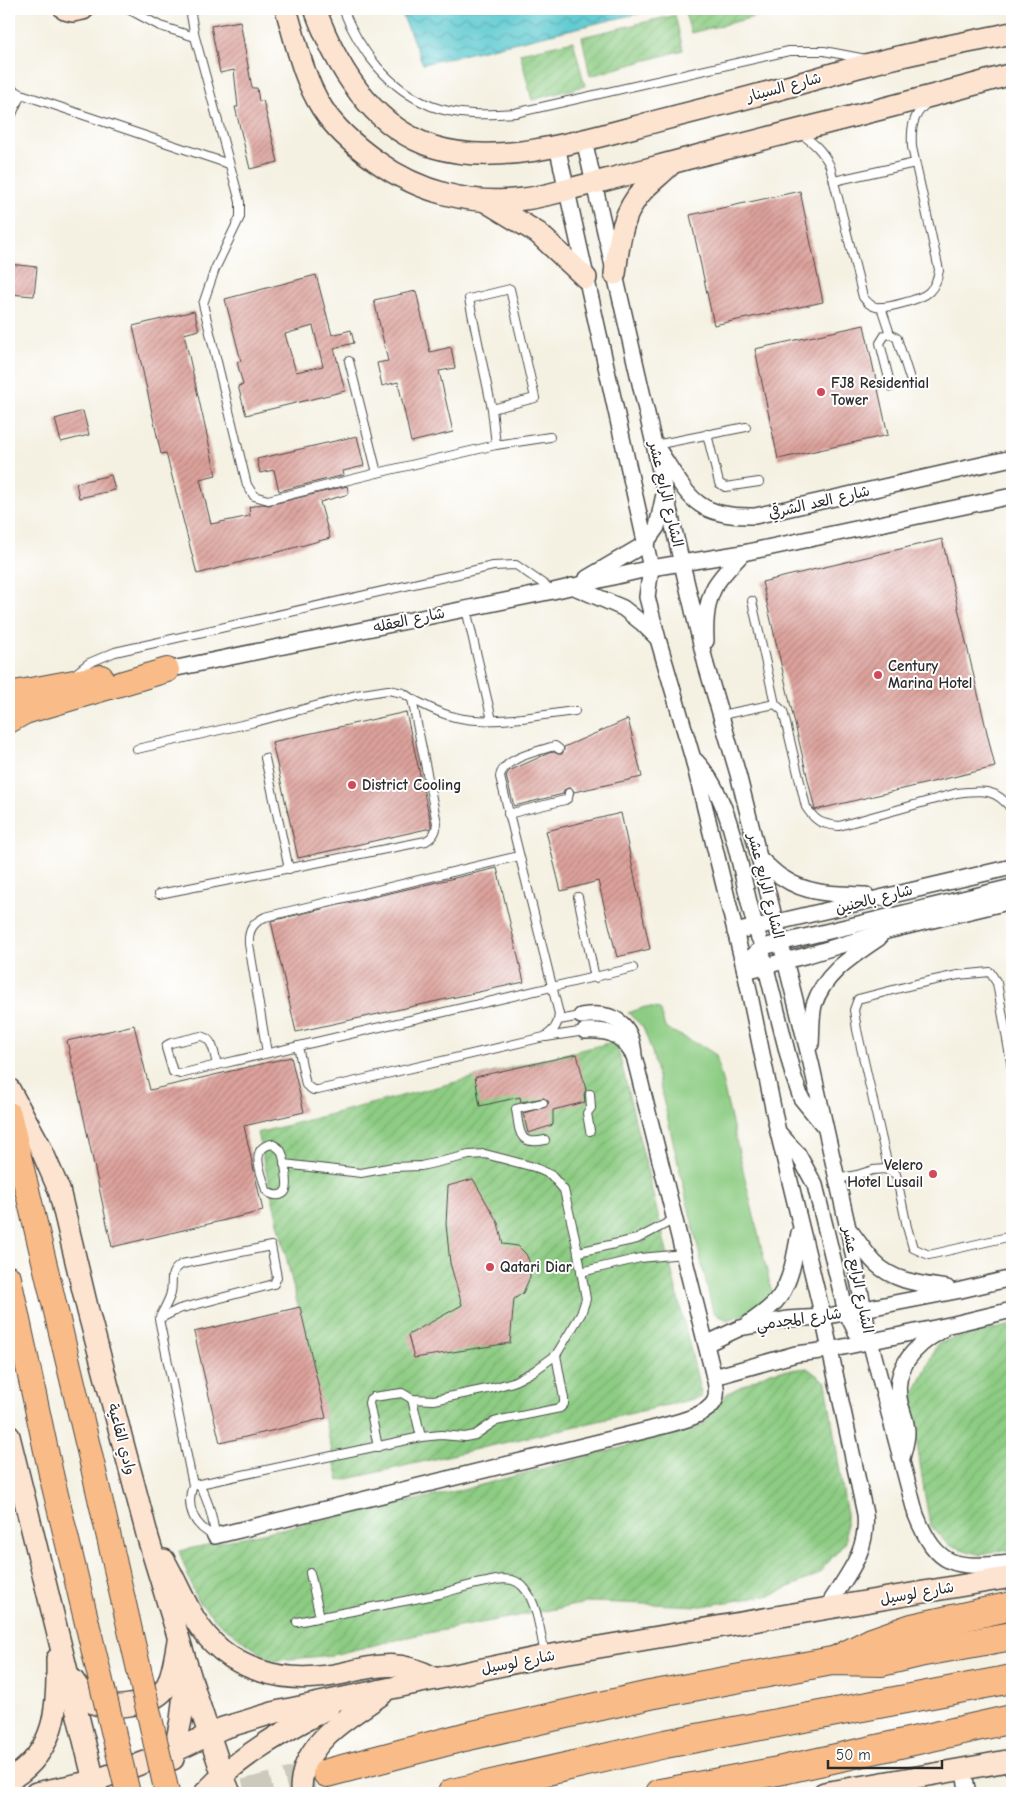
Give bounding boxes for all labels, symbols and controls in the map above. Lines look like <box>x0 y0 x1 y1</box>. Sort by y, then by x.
street label: شارع السينار <box>744 68 824 107</box>
place label: FJ8 Residential Tower <box>831 374 929 409</box>
marker: FJ8 Residential Tower <box>815 386 827 398</box>
street label: الشارع الرابع عشر <box>643 437 687 549</box>
street label: شارع العد الشرقي <box>766 480 872 523</box>
street label: شارع العقله <box>372 604 447 637</box>
place label: Century Marina Hotel <box>888 657 972 692</box>
marker: Century Marina Hotel <box>872 669 884 681</box>
place label: District Cooling <box>362 776 461 794</box>
marker: District Cooling <box>346 779 358 791</box>
street label: الشارع الرابع عشر <box>742 829 788 941</box>
street label: شارع بالحنين <box>833 881 915 918</box>
place label: Velero Hotel Lusail <box>847 1156 923 1191</box>
marker: Velero Hotel Lusail <box>927 1168 939 1180</box>
street label: الشارع الرابع عشر <box>836 1223 877 1335</box>
place label: Qatari Diar <box>500 1258 572 1276</box>
marker: Qatari Diar <box>484 1261 496 1273</box>
street label: شارع المجدمي <box>755 1304 843 1338</box>
street label: وادي القاعية <box>102 1401 140 1477</box>
street label: شارع لوسيل <box>879 1578 956 1609</box>
street label: شارع لوسيل <box>479 1646 557 1679</box>
scale bar <box>828 1737 942 1769</box>
text: 50 m <box>836 1746 871 1764</box>

